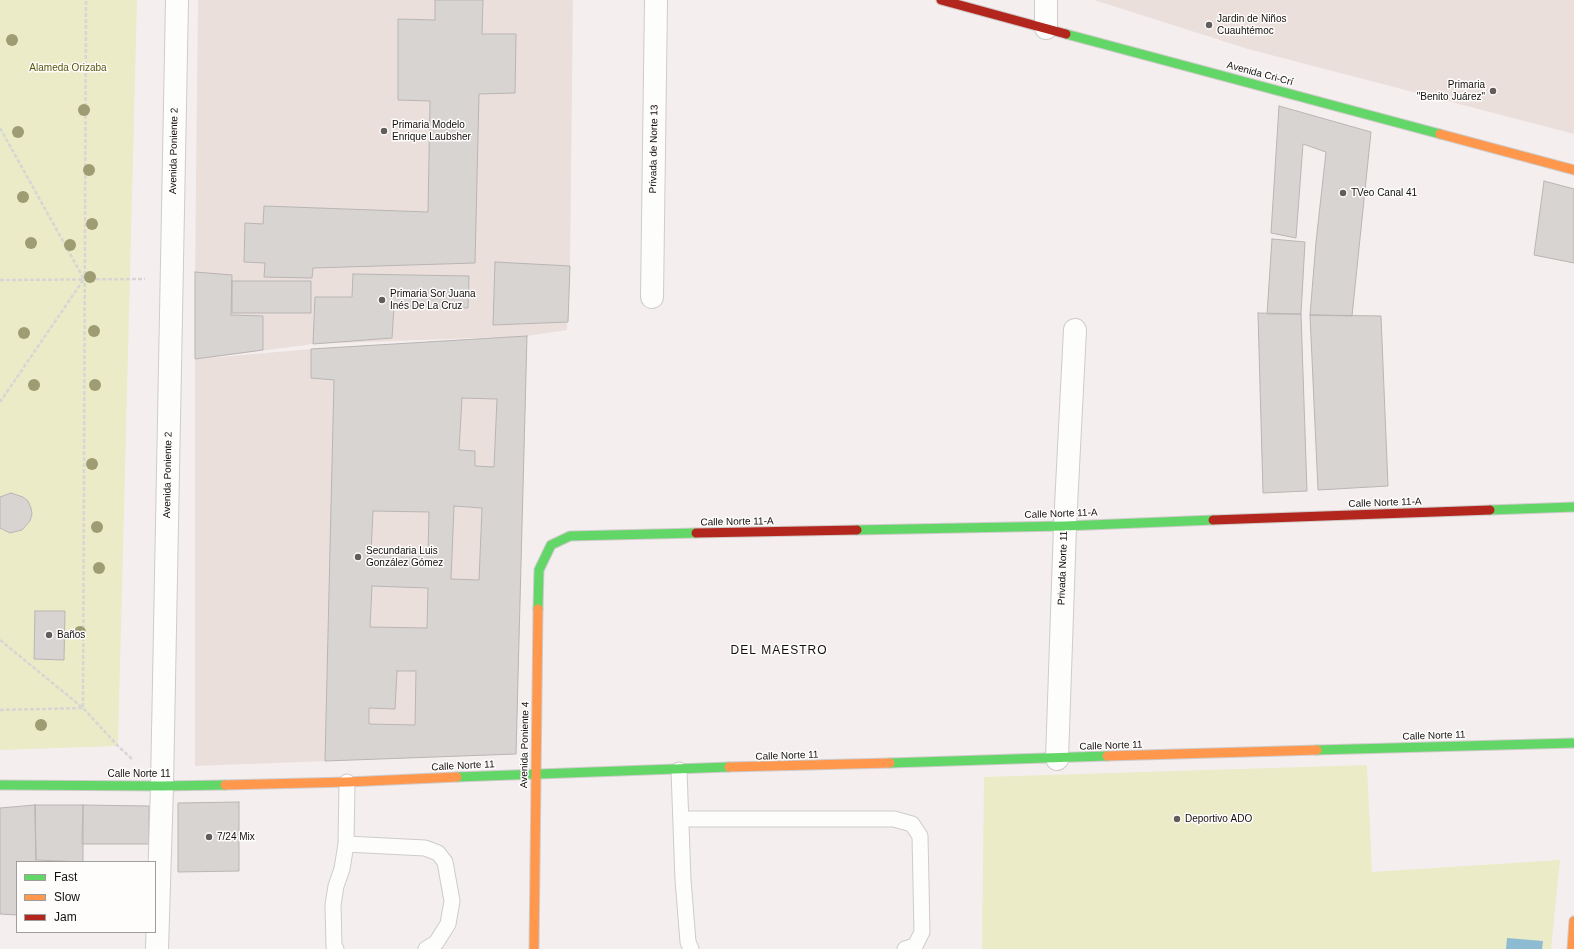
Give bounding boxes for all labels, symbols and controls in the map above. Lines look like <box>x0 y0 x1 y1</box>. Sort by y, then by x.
place label: Jardin de Niños Cuauhtémoc <box>1217 13 1286 36</box>
marker: Jardin de Niños Cuauhtémoc <box>1204 20 1214 30</box>
street label: Avenida Cri-Crí <box>1226 59 1294 89</box>
park label: Alameda Orizaba <box>29 62 107 74</box>
place label: Primaria "Benito Juárez" <box>1417 79 1485 102</box>
marker: Primaria "Benito Juárez" <box>1488 86 1498 96</box>
street label: Privada de Norte 13 <box>647 104 661 194</box>
street label: Avenida Poniente 2 <box>167 108 181 194</box>
place label: Primaria Modelo Enrique Laubsher <box>392 119 471 142</box>
marker: Primaria Modelo Enrique Laubsher <box>379 126 389 136</box>
place label: TVeo Canal 41 <box>1351 187 1417 199</box>
marker: TVeo Canal 41 <box>1338 188 1348 198</box>
place label: Primaria Sor Juana Inés De La Cruz <box>390 288 476 312</box>
marker: Primaria Sor Juana Inés De La Cruz <box>377 295 387 305</box>
street label: Avenida Poniente 2 <box>161 432 175 518</box>
street label: Calle Norte 11-A <box>1348 496 1422 510</box>
street label: Calle Norte 11-A <box>1024 507 1098 521</box>
street label: Calle Norte 11-A <box>700 515 774 529</box>
street label: Privada Norte 11 <box>1056 531 1070 605</box>
place label: Secundaria Luis González Gómez <box>366 545 443 568</box>
marker: Secundaria Luis González Gómez <box>353 552 363 562</box>
place label: Baños <box>57 629 85 641</box>
marker: Baños <box>44 630 54 640</box>
district label: DEL MAESTRO <box>730 644 828 658</box>
street label: Avenida Poniente 4 <box>518 702 532 788</box>
street label: Calle Norte 11 <box>1402 729 1466 743</box>
street label: Calle Norte 11 <box>1079 739 1143 753</box>
street label: Calle Norte 11 <box>755 749 819 763</box>
street label: Calle Norte 11 <box>431 758 495 774</box>
street label: Calle Norte 11 <box>107 768 171 780</box>
place label: Deportivo ADO <box>1185 813 1252 825</box>
marker: Deportivo ADO <box>1172 814 1182 824</box>
place label: 7/24 Mix <box>217 831 255 843</box>
marker: 7/24 Mix <box>204 832 214 842</box>
legend <box>16 861 156 933</box>
text: Fast <box>54 870 77 884</box>
text: Slow <box>54 890 80 904</box>
text: Jam <box>54 910 77 924</box>

